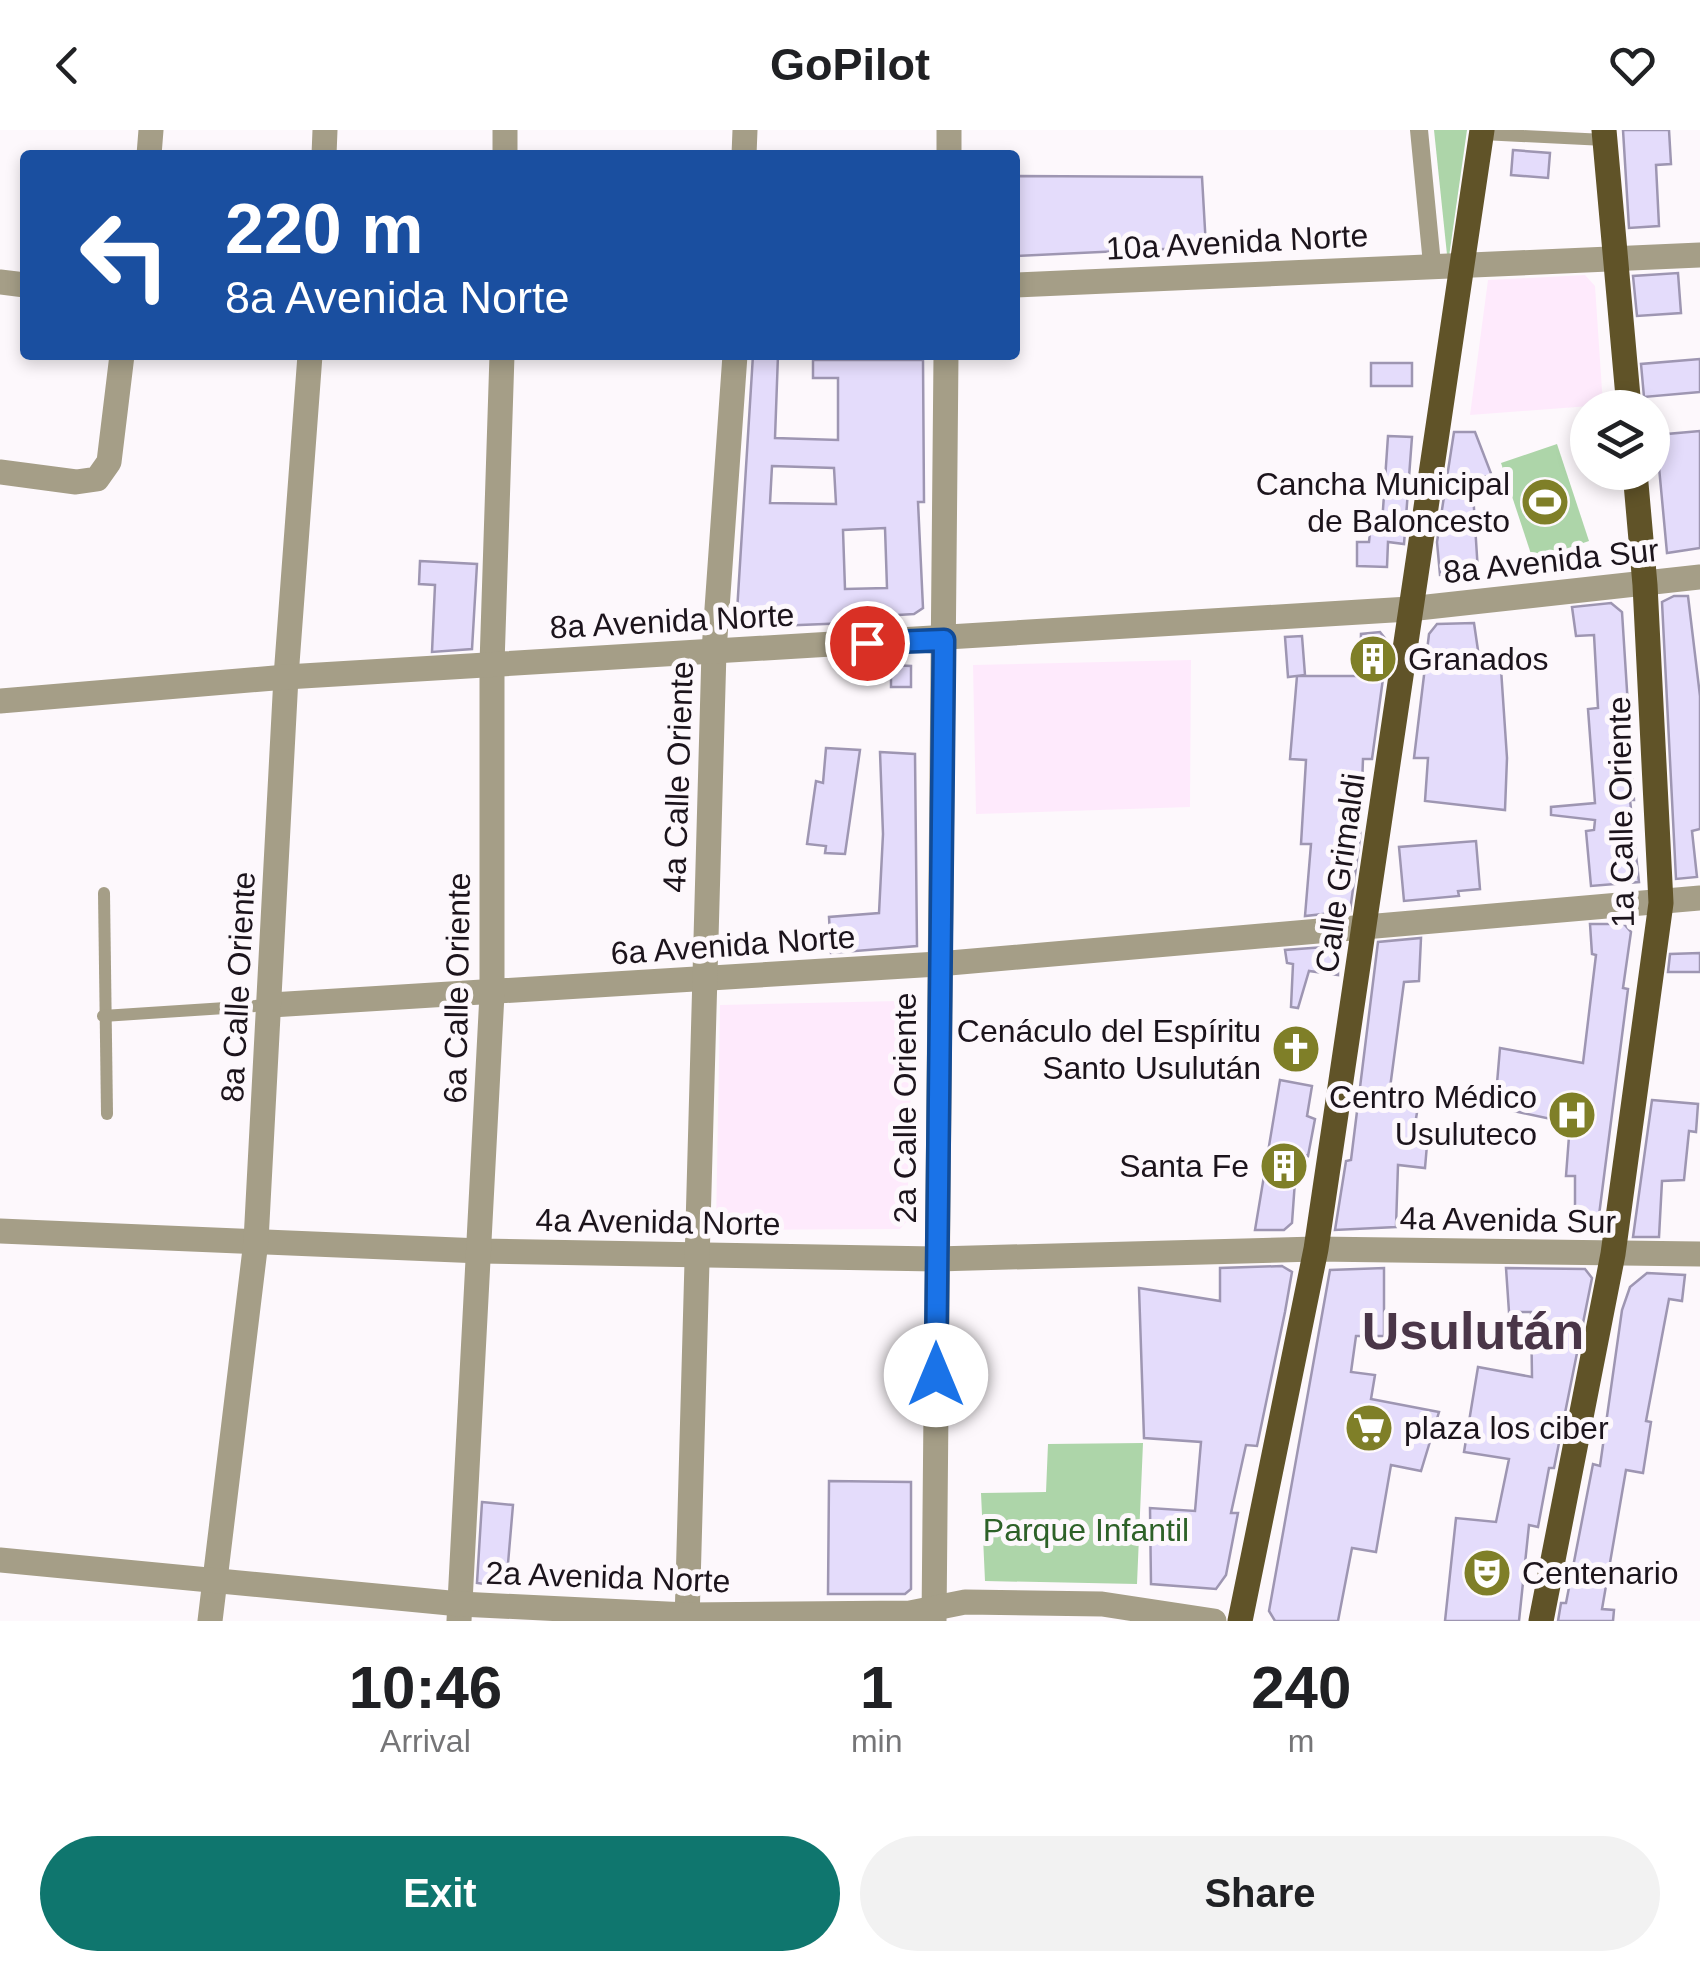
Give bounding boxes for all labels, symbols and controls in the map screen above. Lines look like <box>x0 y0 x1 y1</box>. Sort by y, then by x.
icon: back <box>40 38 95 93</box>
icon: heart <box>1605 38 1660 93</box>
text: GoPilot <box>770 39 930 90</box>
icon: left <box>60 190 190 320</box>
text: 220 m <box>225 190 423 268</box>
street label: 10a Avenida Norte <box>1105 217 1369 267</box>
text: 8a Avenida Norte <box>225 272 569 323</box>
map controls <box>1570 390 1670 490</box>
button: layers <box>1570 390 1670 490</box>
place label: Cancha Municipal de Baloncesto <box>1256 466 1510 539</box>
sports icon: Cancha Municipal de Baloncesto <box>1519 476 1571 528</box>
street label: 8a Avenida Sur <box>1441 532 1661 590</box>
street label: 8a Avenida Norte <box>549 597 795 645</box>
pin <box>825 601 910 686</box>
icon: arrive <box>840 616 895 671</box>
building icon: Granados <box>1347 633 1399 685</box>
place label: Granados <box>1408 641 1549 677</box>
street label: 4a Calle Oriente <box>656 661 700 893</box>
street label: 1a Calle Oriente <box>1601 696 1641 928</box>
street label: Calle Grimaldi <box>1308 771 1372 975</box>
street label: 8a Calle Oriente <box>214 871 262 1103</box>
street label: 6a Calle Oriente <box>437 872 477 1104</box>
street label: 6a Avenida Norte <box>610 919 856 971</box>
street label: 2a Calle Oriente <box>887 992 923 1224</box>
place label: Cenáculo del Espíritu Santo Usulután <box>957 1013 1261 1086</box>
church icon: Cenáculo del Espíritu Santo Usulután <box>1270 1023 1322 1075</box>
place label: Centro Médico Usuluteco <box>1329 1079 1537 1152</box>
hospital icon: Centro Médico Usuluteco <box>1546 1089 1598 1141</box>
building icon: Santa Fe <box>1258 1140 1310 1192</box>
place label: Santa Fe <box>1119 1148 1249 1184</box>
street label: 4a Avenida Sur <box>1399 1200 1617 1240</box>
street label: 4a Avenida Norte <box>535 1202 781 1242</box>
district label: Usulután <box>1362 1302 1584 1360</box>
position arrow <box>884 1323 988 1427</box>
supermarket icon: plaza los ciber <box>1343 1402 1395 1454</box>
place label: plaza los ciber <box>1404 1410 1609 1446</box>
park label: Parque Infantil <box>983 1512 1189 1548</box>
theatre icon: Centenario <box>1461 1547 1513 1599</box>
street label: 2a Avenida Norte <box>485 1555 731 1599</box>
place label: Centenario <box>1522 1555 1679 1591</box>
text: 10:46 <box>349 1654 502 1721</box>
text: 1 <box>860 1654 893 1721</box>
text: 240 <box>1251 1654 1351 1721</box>
text: Arrival <box>380 1723 471 1759</box>
text: min <box>851 1723 902 1759</box>
text: m <box>1288 1723 1315 1759</box>
button: Exit <box>40 1836 840 1951</box>
button: Share <box>860 1836 1660 1951</box>

